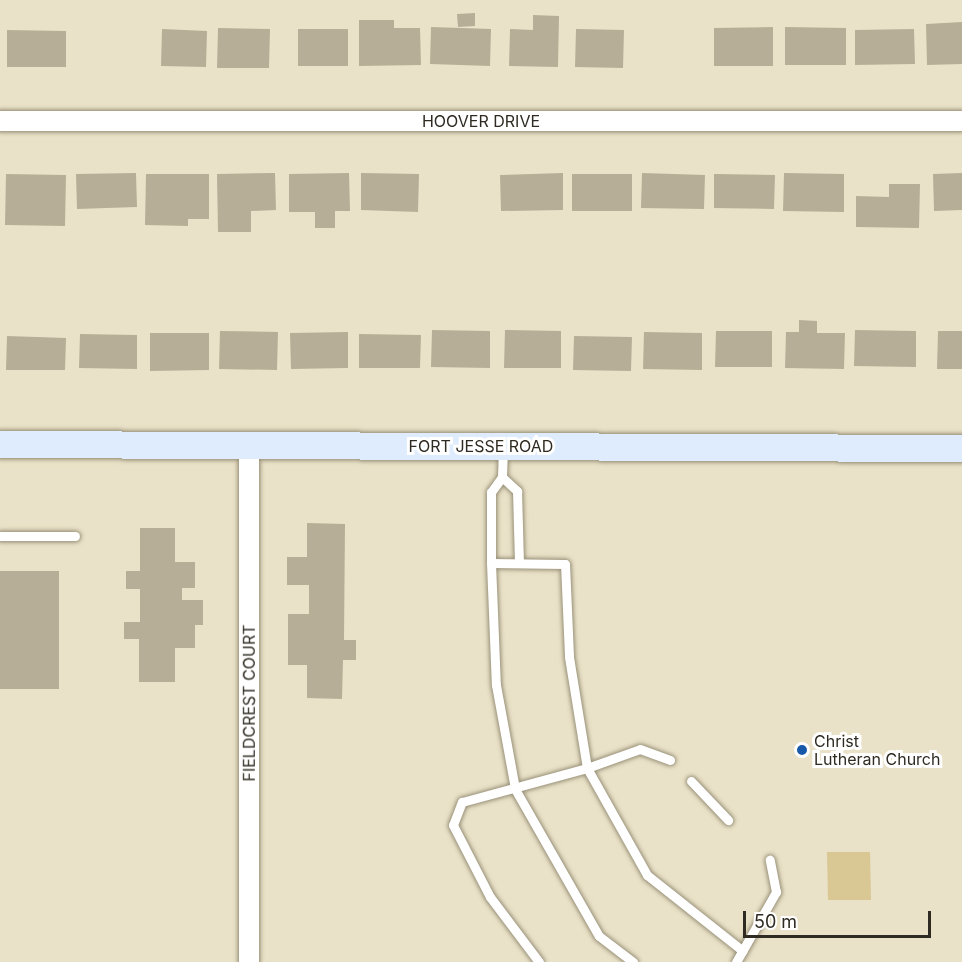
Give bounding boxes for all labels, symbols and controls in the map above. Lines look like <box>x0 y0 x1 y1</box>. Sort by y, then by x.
street label: HOOVER DRIVE <box>422 111 540 131</box>
street label: FORT JESSE ROAD <box>409 436 553 456</box>
street label: FIELDCREST COURT <box>239 624 259 782</box>
place label: Christ Lutheran Church <box>814 731 940 769</box>
marker: Christ Lutheran Church <box>795 743 809 757</box>
scale bar <box>746 899 934 937</box>
text: 50 m <box>754 911 797 932</box>

